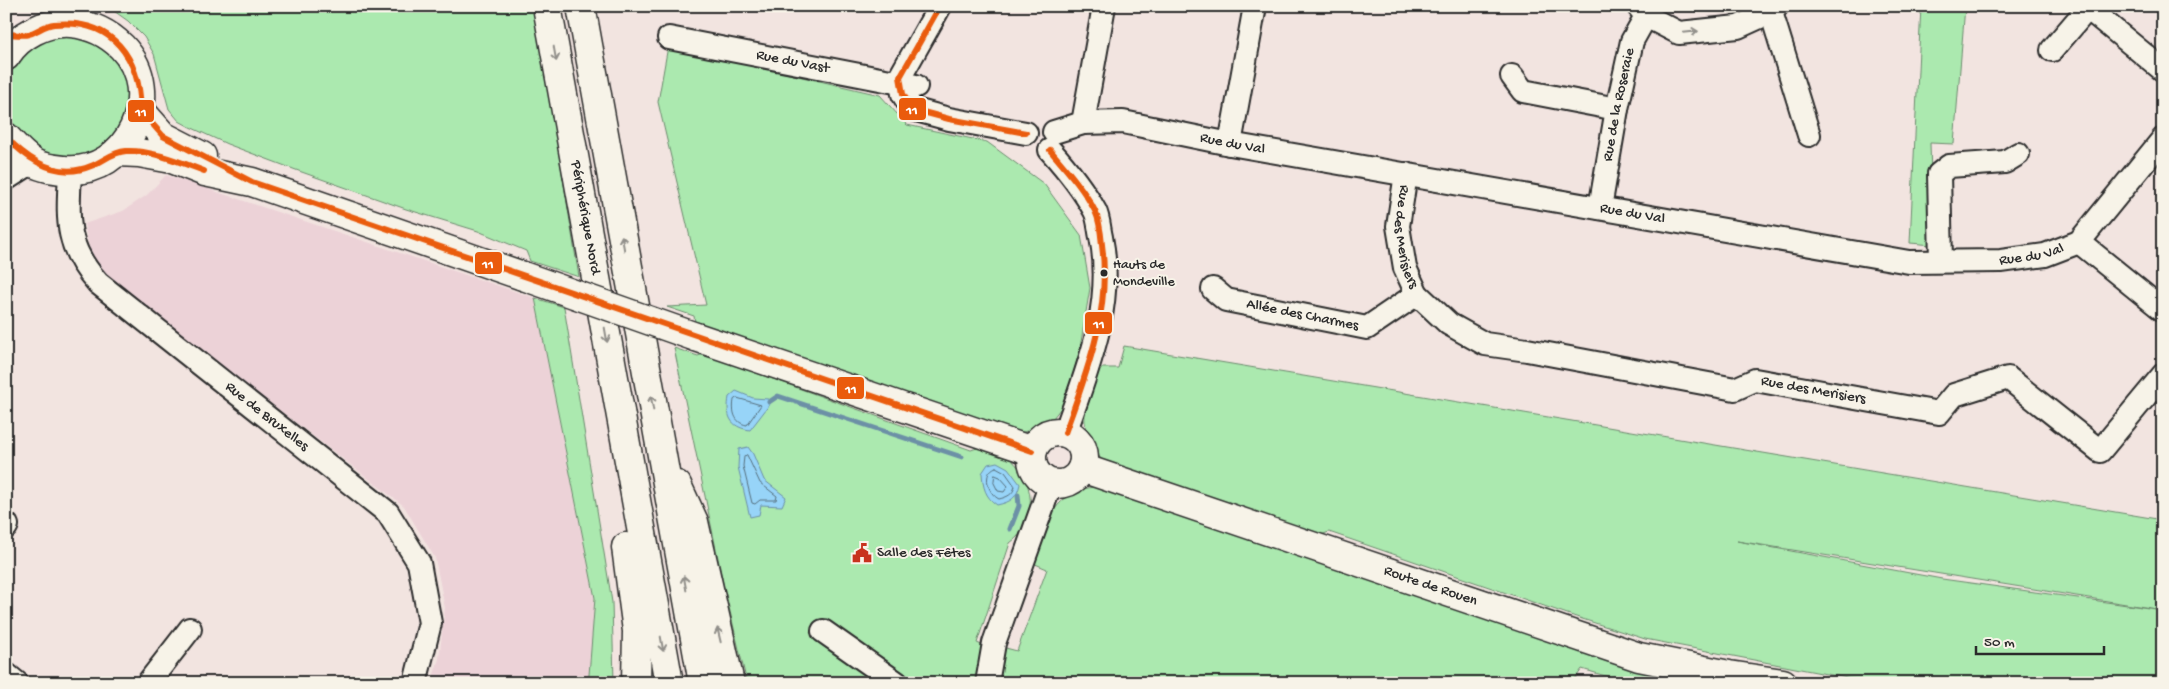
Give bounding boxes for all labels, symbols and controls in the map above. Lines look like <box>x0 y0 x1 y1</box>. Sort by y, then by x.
one-way arrow <box>1682 27 1698 36</box>
one-way arrow <box>551 46 561 62</box>
street label: Rue du Vast <box>755 46 833 78</box>
street label: Rue de la Roseraie <box>1599 46 1639 163</box>
line badge: 11 <box>898 97 927 121</box>
line badge: 11 <box>127 99 155 123</box>
text: 11 <box>905 103 918 120</box>
text: 11 <box>134 105 147 122</box>
street label: Rue du Val <box>1198 129 1266 159</box>
street label: Périphérique Nord <box>566 158 604 277</box>
street label: Rue des Merisiers <box>1389 184 1423 292</box>
street label: Rue du Val <box>1598 199 1666 228</box>
one-way arrow <box>618 236 628 252</box>
street label: Rue du Val <box>1998 240 2067 270</box>
line badge: 11 <box>474 251 503 275</box>
text: 11 <box>481 257 494 274</box>
place label: Hauts de Mondeville <box>1113 257 1175 291</box>
marker: Hauts de Mondeville <box>1099 268 1109 278</box>
street label: Allée des Charmes <box>1245 295 1361 335</box>
line badge: 11 <box>1084 311 1113 335</box>
text: 11 <box>1092 317 1105 334</box>
one-way arrow <box>601 326 611 342</box>
street label: Rue des Merisiers <box>1759 372 1867 409</box>
line badge: 11 <box>836 376 865 400</box>
street label: Rue de Bruxelles <box>221 378 313 456</box>
text: 11 <box>844 382 857 399</box>
one-way arrow <box>647 395 657 411</box>
public building icon: Salle des Fêtes <box>851 542 873 564</box>
place label: Salle des Fêtes <box>877 544 971 562</box>
street label: Route de Rouen <box>1381 562 1480 610</box>
one-way arrow <box>679 575 689 591</box>
scale bar <box>1976 624 2104 656</box>
one-way arrow <box>714 628 723 644</box>
text: 50 m <box>1984 634 2015 652</box>
one-way arrow <box>657 636 667 652</box>

